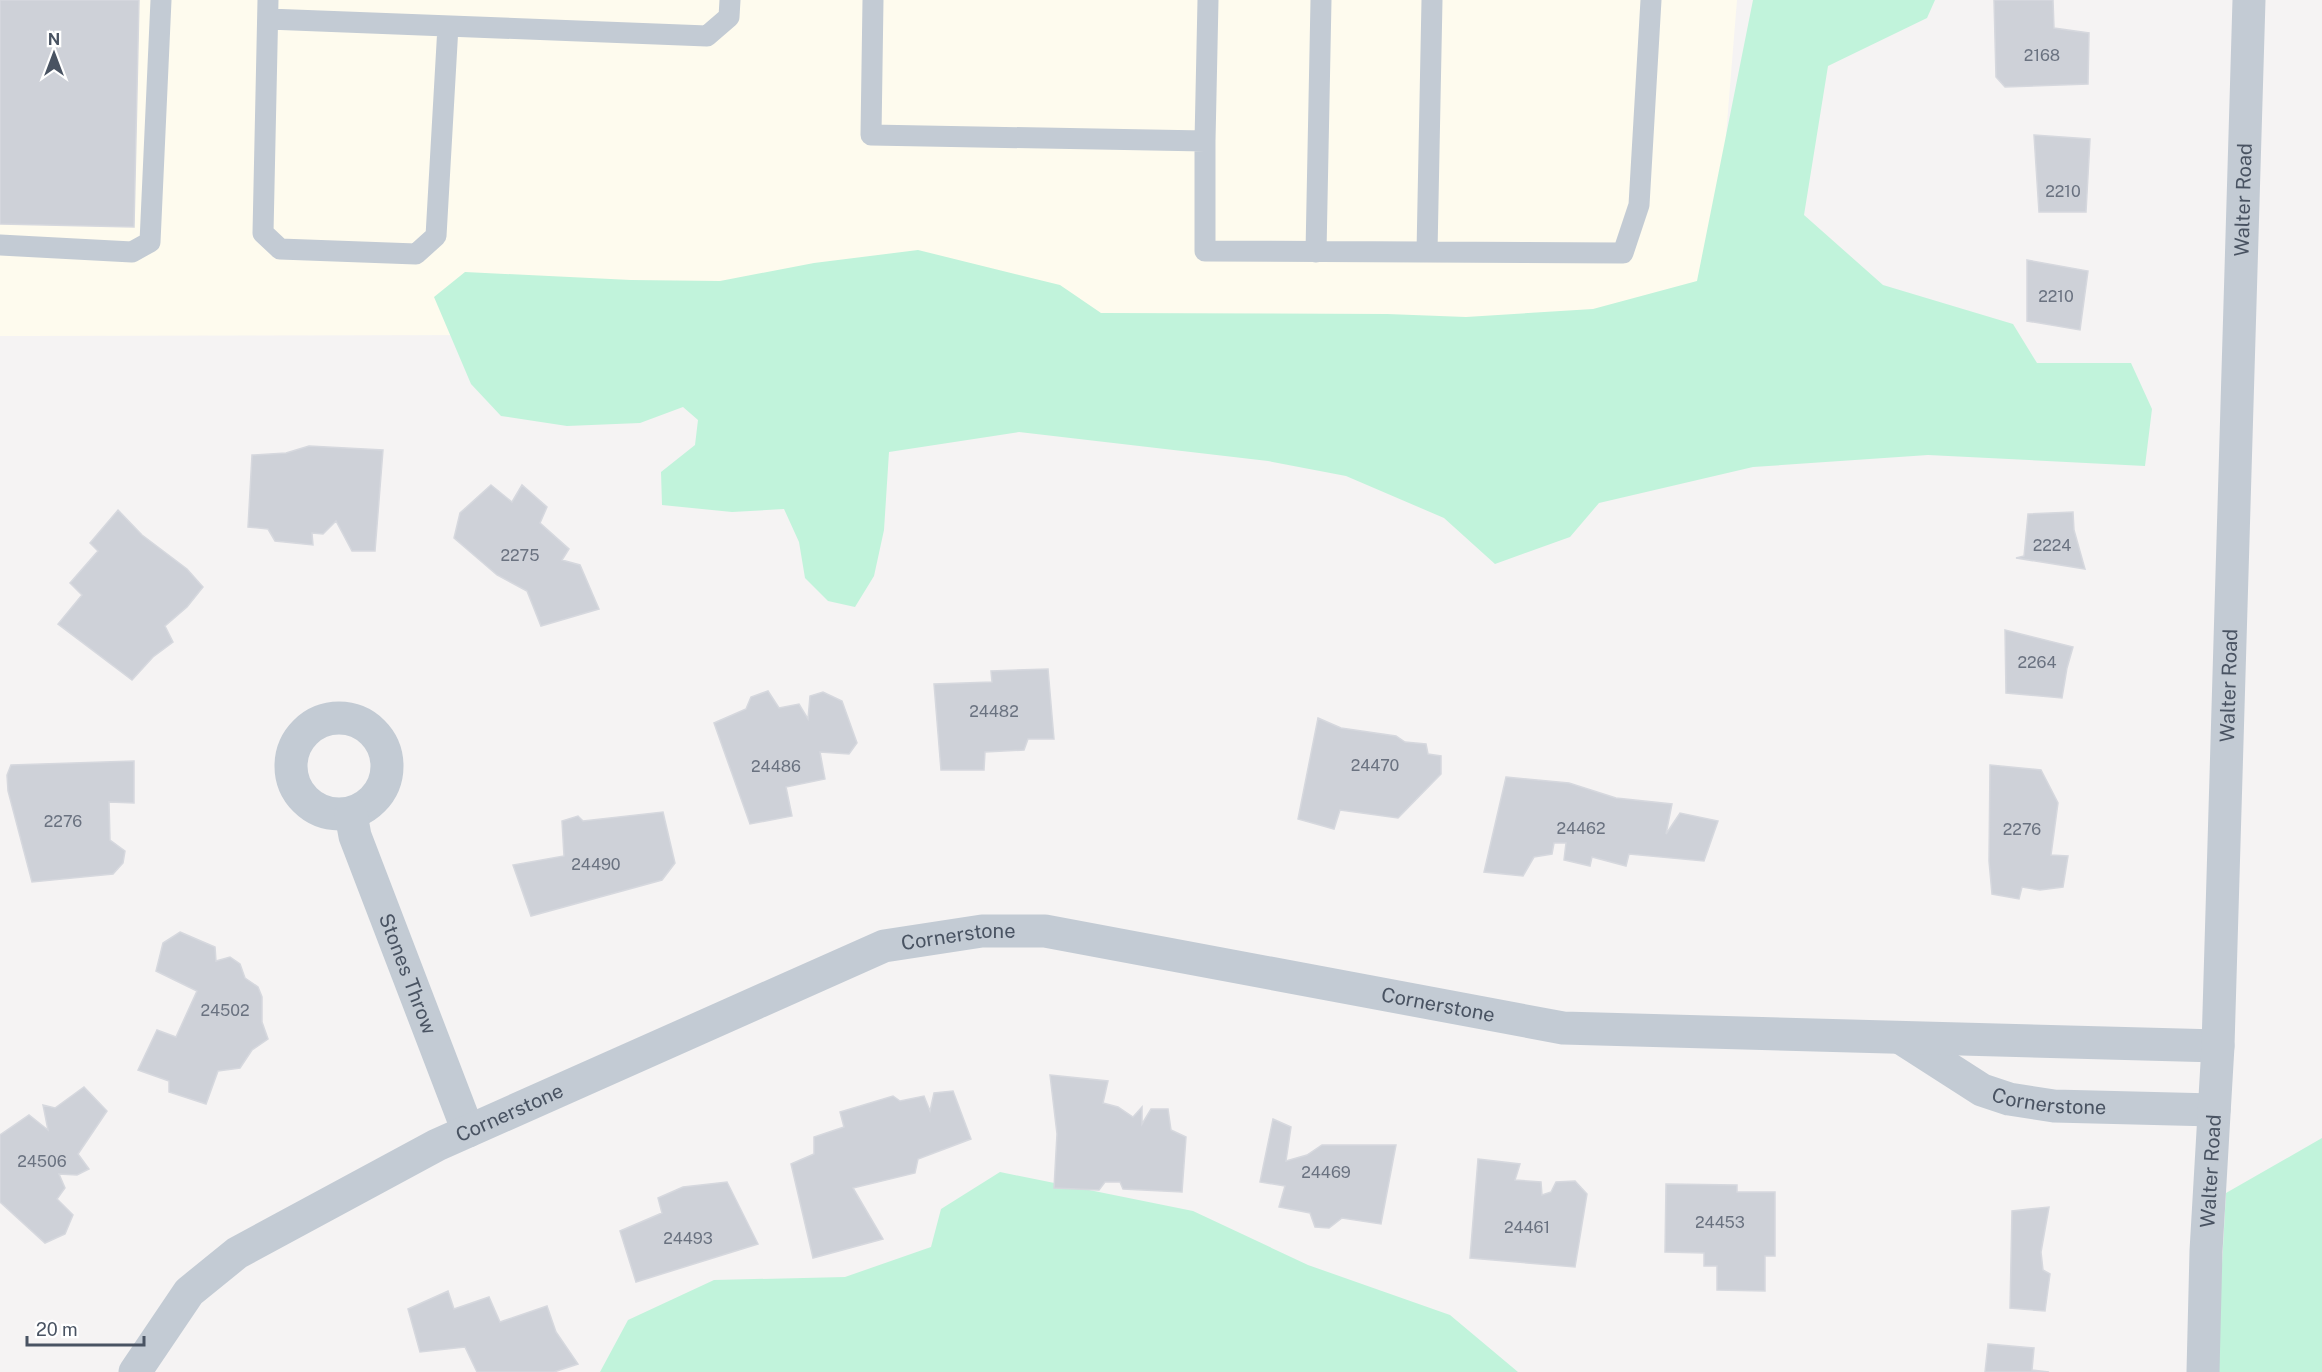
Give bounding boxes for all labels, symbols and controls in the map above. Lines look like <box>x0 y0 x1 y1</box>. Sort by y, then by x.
north arrow <box>24 24 84 84</box>
text: N <box>48 30 60 49</box>
house number: 2168 <box>2024 46 2060 65</box>
street label: Walter Road <box>2229 143 2257 257</box>
house number: 2210 <box>2045 182 2081 201</box>
house number: 2210 <box>2038 287 2074 306</box>
house number: 2224 <box>2033 536 2071 555</box>
house number: 2275 <box>501 546 539 565</box>
street label: Walter Road <box>2215 628 2242 743</box>
house number: 2264 <box>2017 653 2057 672</box>
house number: 24482 <box>969 702 1019 721</box>
house number: 24470 <box>1351 756 1400 775</box>
house number: 24486 <box>751 757 801 776</box>
house number: 2276 <box>44 812 82 831</box>
house number: 24462 <box>1556 819 1606 838</box>
house number: 2276 <box>2003 820 2041 839</box>
house number: 24490 <box>571 855 621 874</box>
street label: Stones Throw <box>374 910 442 1038</box>
street label: Cornerstone <box>899 919 1015 955</box>
street label: Cornerstone <box>1379 982 1497 1027</box>
house number: 24502 <box>200 1001 250 1020</box>
street label: Cornerstone <box>452 1078 567 1147</box>
street label: Cornerstone <box>1989 1082 2107 1119</box>
street label: Walter Road <box>2195 1114 2226 1229</box>
house number: 24506 <box>17 1152 67 1171</box>
house number: 24469 <box>1301 1163 1351 1182</box>
house number: 24453 <box>1695 1213 1745 1232</box>
house number: 24461 <box>1504 1218 1550 1237</box>
house number: 24493 <box>663 1229 713 1248</box>
scale bar <box>27 1309 144 1347</box>
text: 20 m <box>36 1319 78 1340</box>

